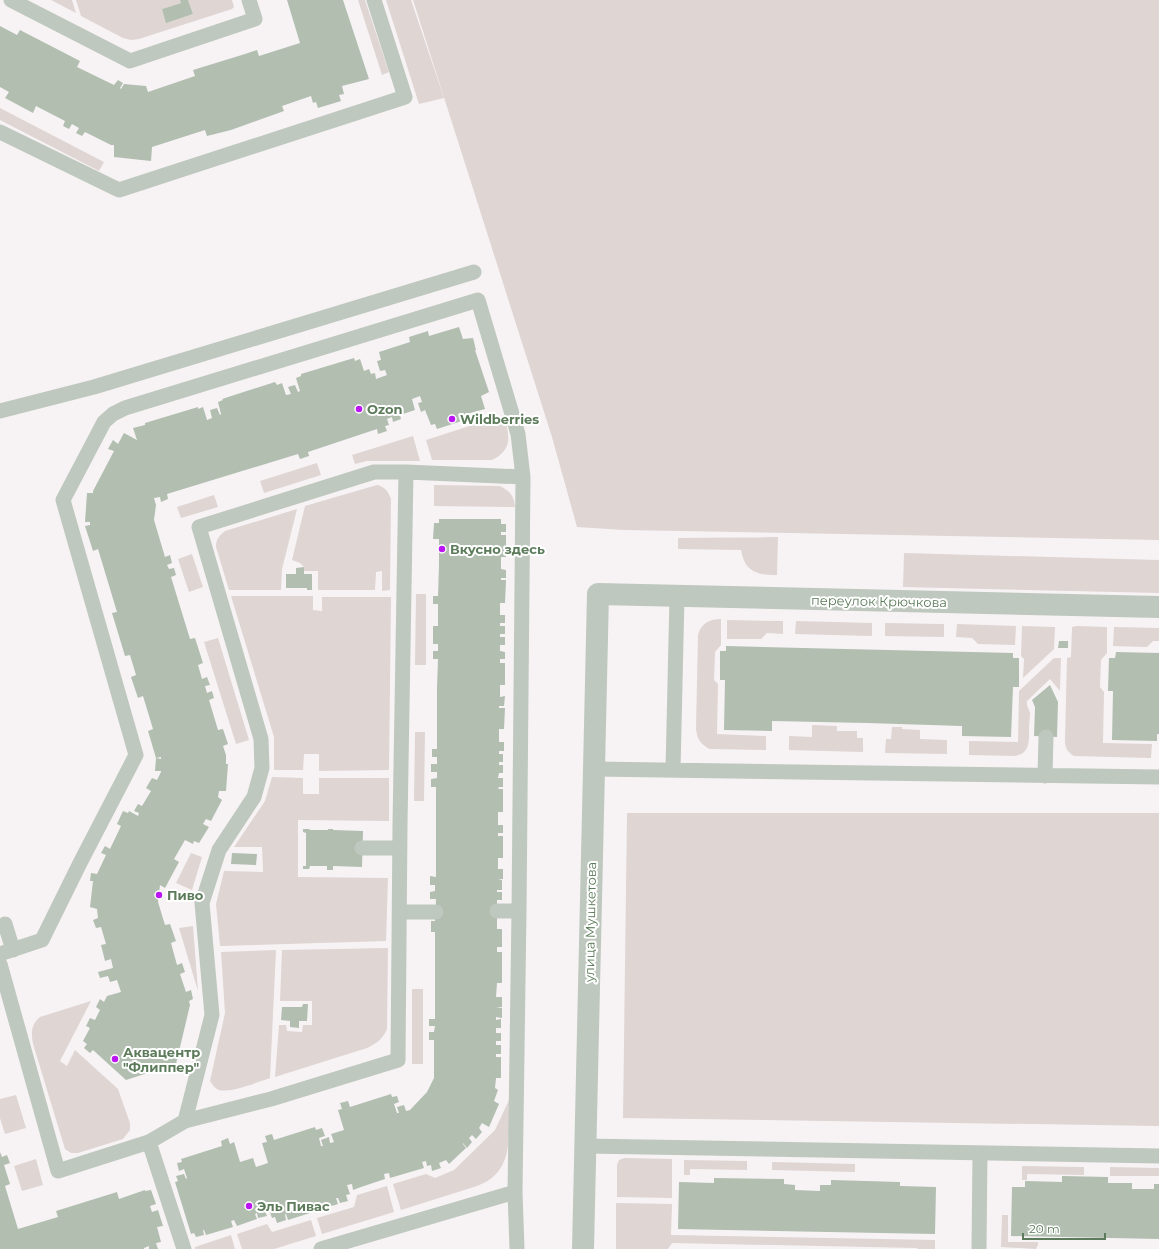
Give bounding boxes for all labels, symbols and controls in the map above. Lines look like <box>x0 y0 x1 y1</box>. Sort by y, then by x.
place label: Ozon <box>367 401 402 417</box>
marker: Ozon <box>354 404 364 414</box>
place label: Wildberries <box>460 411 539 427</box>
marker: Wildberries <box>447 414 457 424</box>
place label: Вкусно здесь <box>450 541 545 557</box>
marker: Вкусно здесь <box>437 544 447 554</box>
street label: переулок Крючкова <box>811 592 947 610</box>
street label: улица Мушкетова <box>581 862 599 983</box>
place label: Пиво <box>167 887 204 903</box>
marker: Пиво <box>154 890 164 900</box>
place label: Аквацентр "Флиппер" <box>123 1044 200 1075</box>
marker: Аквацентр "Флиппер" <box>110 1054 120 1064</box>
place label: Эль Пивас <box>257 1198 330 1214</box>
marker: Эль Пивас <box>244 1201 254 1211</box>
scale bar <box>1023 1215 1105 1241</box>
text: 20 m <box>1029 1221 1060 1236</box>

